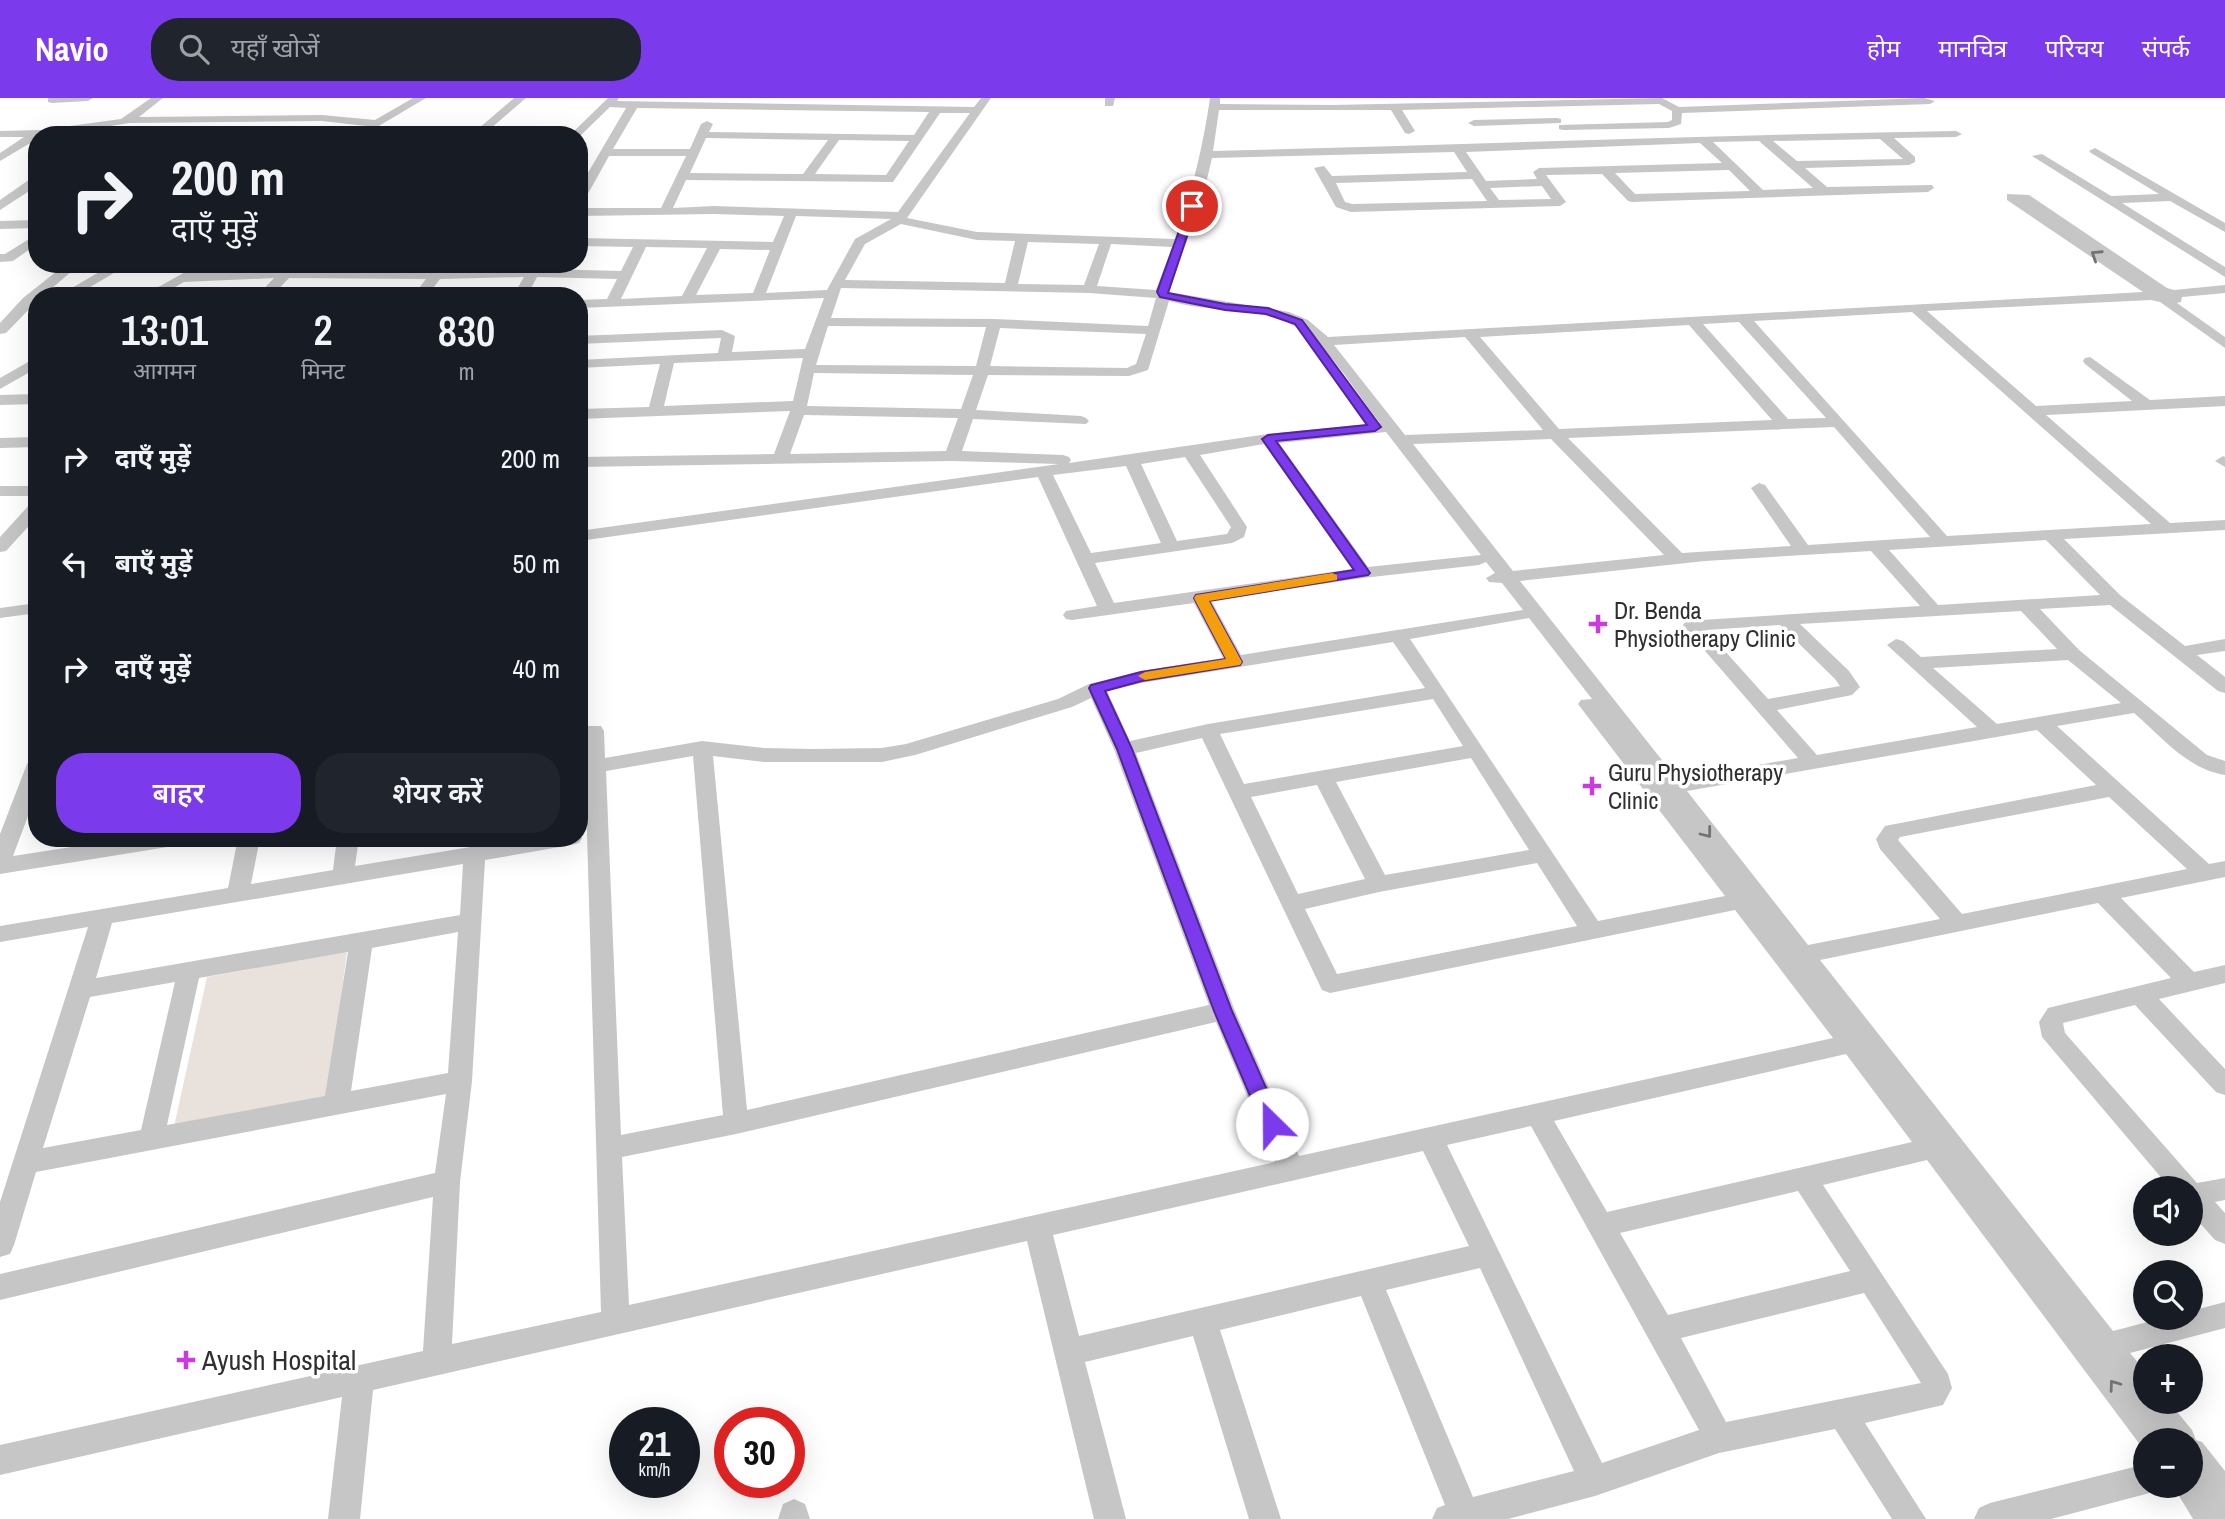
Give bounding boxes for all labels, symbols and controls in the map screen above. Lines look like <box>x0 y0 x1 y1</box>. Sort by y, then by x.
search box <box>151 18 641 81</box>
text: Navio <box>35 27 109 71</box>
icon: search <box>175 30 213 68</box>
text: यहाँ खोजें <box>231 30 320 65</box>
text: होम <box>1867 32 1900 64</box>
text: मानचित्र <box>1938 32 2007 64</box>
text: परिचय <box>2045 32 2104 64</box>
text: संपर्क <box>2142 32 2190 64</box>
text: 200 m <box>171 144 285 210</box>
icon: right <box>56 154 147 245</box>
pin <box>1162 176 1222 236</box>
icon: arrive <box>1173 187 1211 225</box>
text: दाएँ मुड़ें <box>171 207 258 250</box>
one-way arrow <box>2091 250 2104 263</box>
text: 13:01 <box>121 302 208 358</box>
text: 2 <box>313 302 333 358</box>
text: 830 <box>438 303 495 359</box>
text: आगमन <box>133 355 196 386</box>
text: मिनट <box>301 355 345 386</box>
text: m <box>459 356 474 387</box>
icon: right <box>56 440 94 478</box>
text: दाएँ मुड़ें <box>115 440 191 475</box>
text: 200 m <box>501 441 560 476</box>
icon: left <box>56 545 94 583</box>
text: बाएँ मुड़ें <box>115 545 192 580</box>
text: 50 m <box>513 546 560 581</box>
place label: Dr. Benda Physiotherapy Clinic <box>1614 594 1796 654</box>
marker: Dr. Benda Physiotherapy Clinic <box>1588 614 1608 634</box>
icon: right <box>56 650 94 688</box>
text: दाएँ मुड़ें <box>115 650 191 685</box>
text: 40 m <box>513 651 560 686</box>
button: बाहर <box>56 753 301 833</box>
button: शेयर करें <box>315 753 560 833</box>
place label: Guru Physiotherapy Clinic <box>1608 756 1783 816</box>
marker: Guru Physiotherapy Clinic <box>1582 776 1602 796</box>
one-way arrow <box>1699 826 1712 838</box>
position arrow <box>1235 1087 1309 1161</box>
map controls <box>2133 1176 2203 1498</box>
button: sound <box>2133 1176 2203 1246</box>
button: search <box>2133 1260 2203 1330</box>
place label: Ayush Hospital <box>201 1341 356 1379</box>
button: + <box>2133 1344 2203 1414</box>
marker: Ayush Hospital <box>176 1350 196 1370</box>
one-way arrow <box>2110 1380 2123 1393</box>
speed limit sign: 30 <box>714 1407 805 1498</box>
text: 21 <box>639 1420 670 1467</box>
button: − <box>2133 1428 2203 1498</box>
text: km/h <box>639 1457 671 1482</box>

